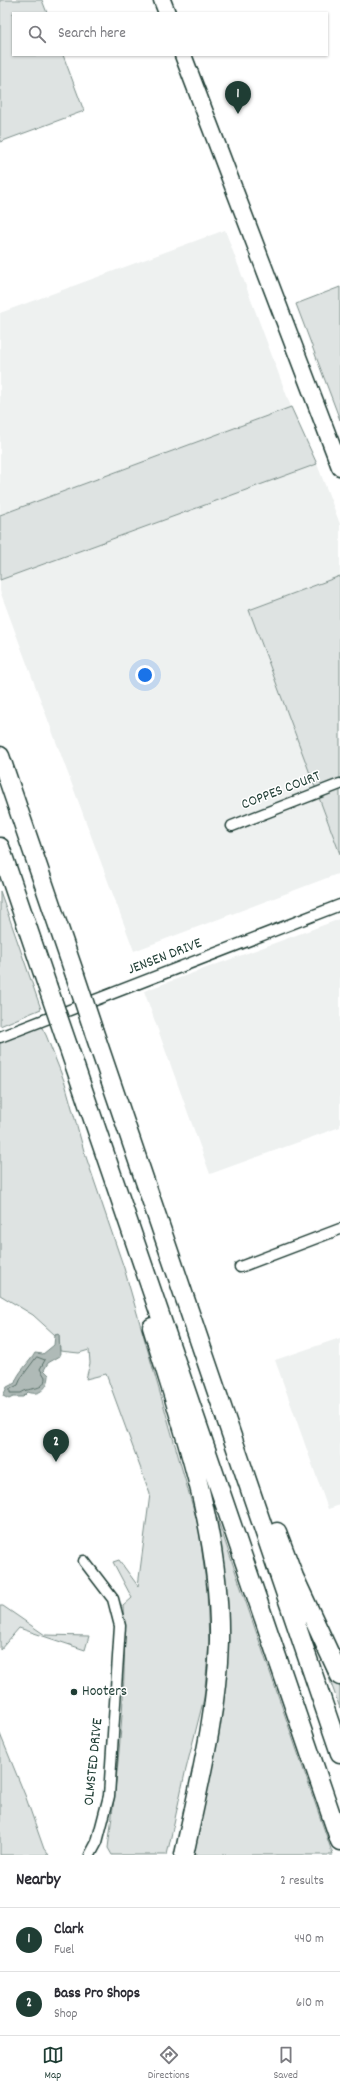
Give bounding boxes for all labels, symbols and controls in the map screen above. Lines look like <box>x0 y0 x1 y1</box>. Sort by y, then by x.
search box <box>12 12 328 56</box>
icon: search <box>26 23 48 45</box>
text: Search here <box>58 23 126 45</box>
pin: 1 <box>225 81 251 114</box>
your location <box>135 665 155 685</box>
street label: COPPES COURT <box>238 766 324 816</box>
street label: JENSEN DRIVE <box>125 933 205 981</box>
pin: 2 <box>43 1429 69 1462</box>
place label: Hooters <box>82 1681 127 1703</box>
marker: Hooters <box>69 1687 79 1697</box>
street label: OLMSTED DRIVE <box>78 1717 110 1807</box>
text: Nearby <box>16 1869 60 1893</box>
text: 2 results <box>280 1872 324 1891</box>
text: Clark <box>54 1919 84 1941</box>
text: 1 <box>28 1930 30 1949</box>
text: 440 m <box>294 1930 324 1949</box>
text: Fuel <box>54 1941 74 1960</box>
text: Bass Pro Shops <box>54 1983 140 2005</box>
text: 2 <box>26 1994 32 2013</box>
text: 610 m <box>296 1994 324 2013</box>
text: Shop <box>54 2005 77 2024</box>
tab: Map <box>42 2044 64 2084</box>
tab: Directions <box>148 2044 190 2084</box>
tab: Saved <box>273 2044 298 2084</box>

